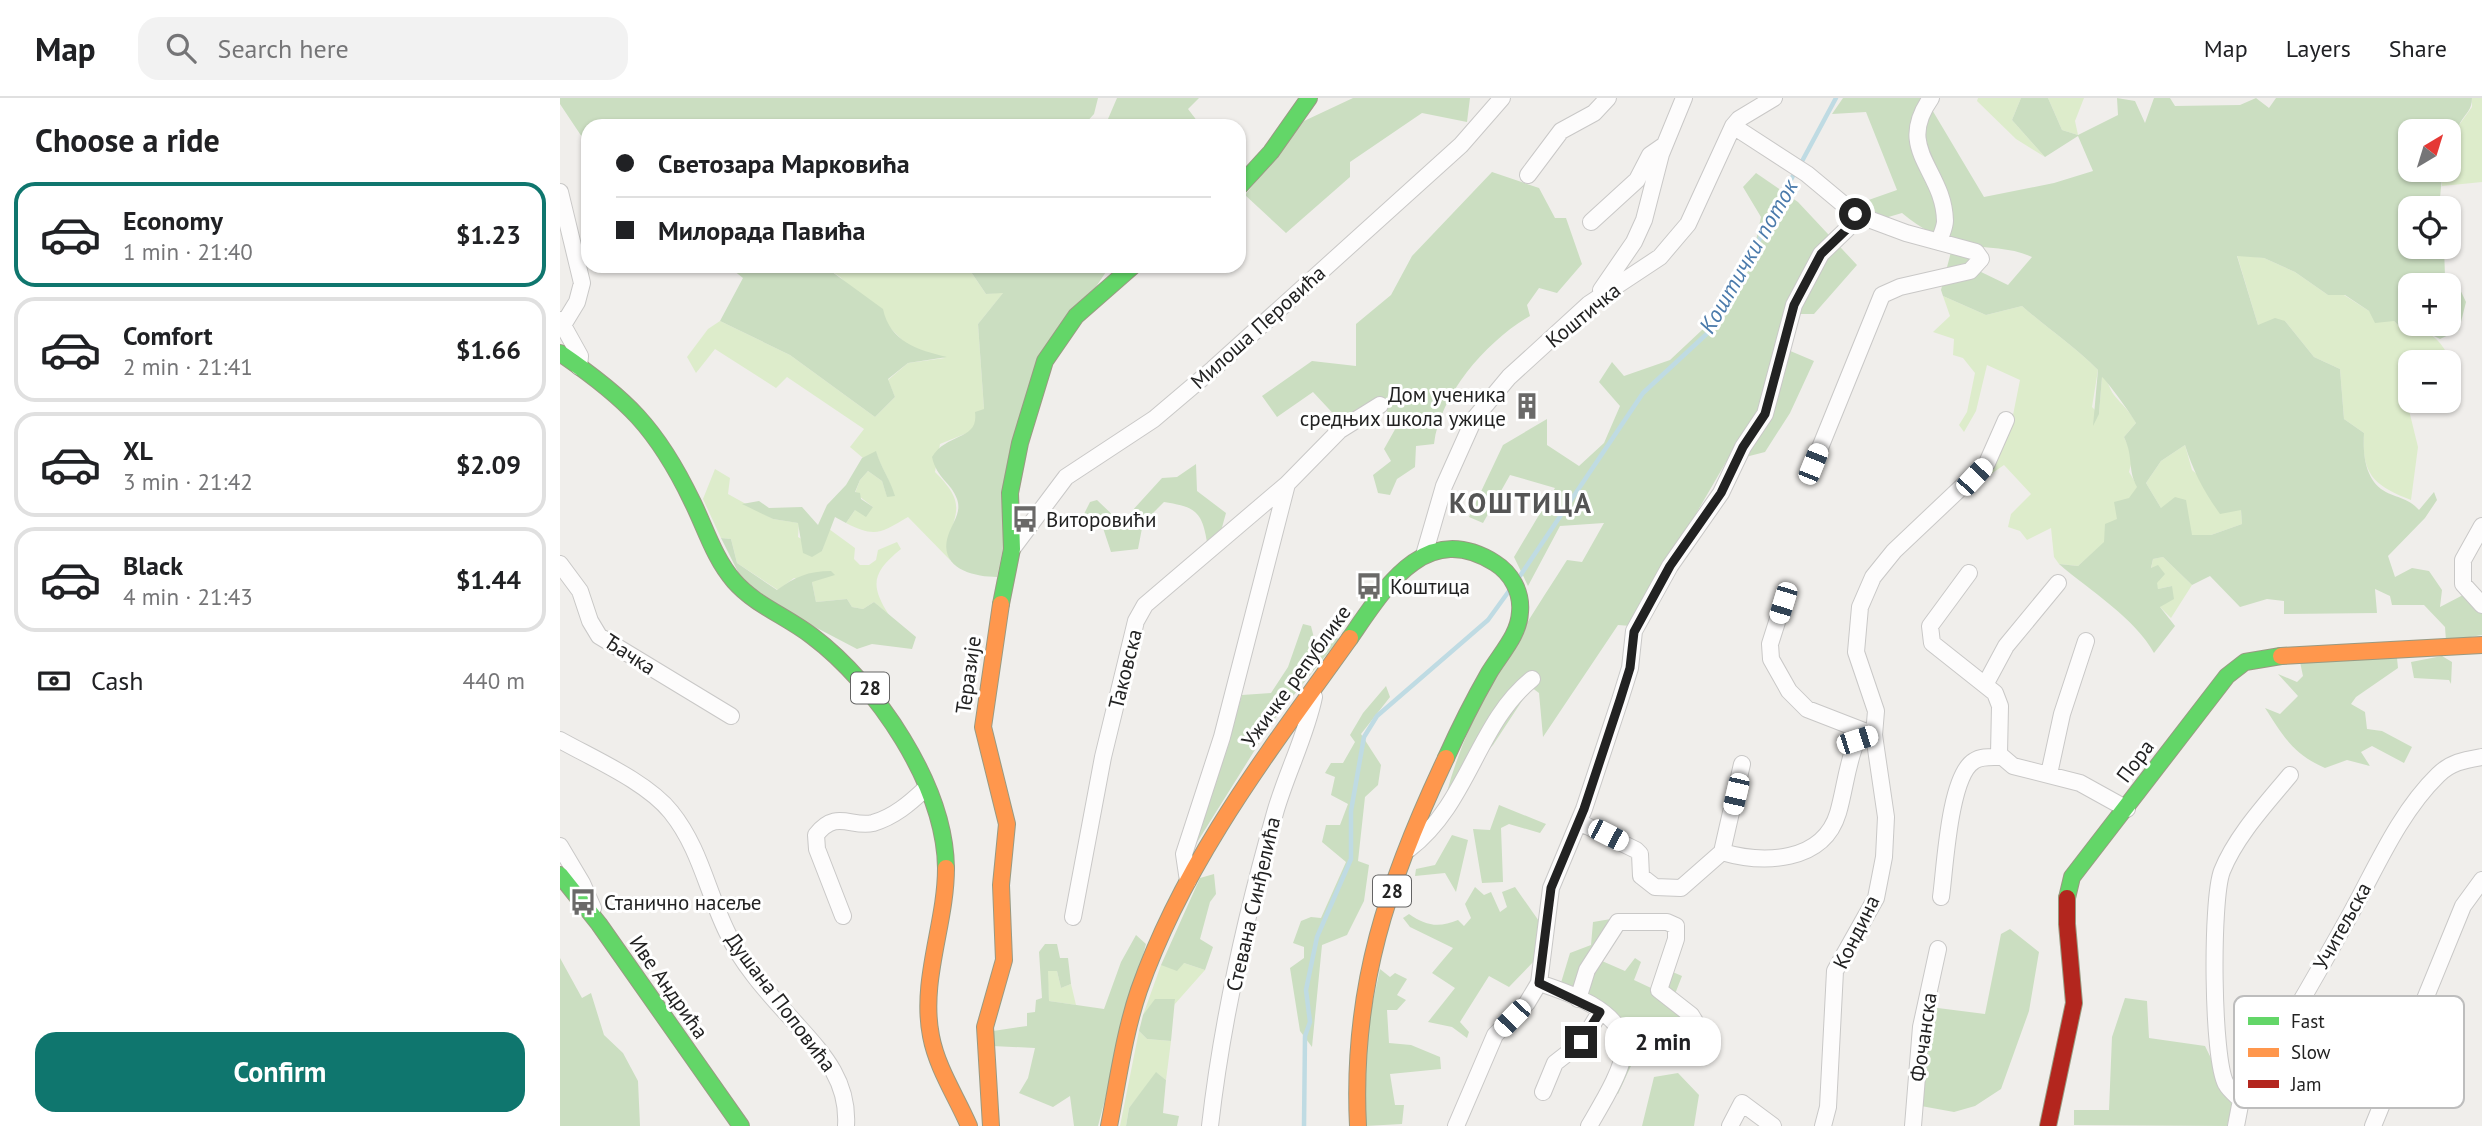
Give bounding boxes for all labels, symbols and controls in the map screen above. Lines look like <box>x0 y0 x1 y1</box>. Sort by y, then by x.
search box <box>138 17 628 80</box>
text: Map <box>35 27 96 70</box>
icon: search <box>162 29 200 67</box>
text: Search here <box>218 32 349 65</box>
text: Map <box>2204 33 2248 64</box>
text: Layers <box>2286 33 2351 64</box>
text: Share <box>2389 33 2447 64</box>
text: Choose a ride <box>35 119 220 161</box>
north arrow <box>2398 119 2460 182</box>
map controls <box>2398 119 2461 413</box>
text: Светозара Марковића <box>658 147 910 180</box>
water label: Коштички поток <box>1692 173 1804 338</box>
button: locate <box>2398 196 2461 259</box>
route start <box>1839 198 1871 230</box>
icon: car <box>39 203 102 266</box>
text: Economy <box>123 204 223 237</box>
text: Милорада Павића <box>658 214 866 247</box>
text: $1.23 <box>456 218 521 251</box>
text: 1 min · 21:40 <box>123 237 253 266</box>
street label: Милоша Перовића <box>1185 259 1331 395</box>
button: + <box>2398 273 2461 336</box>
street label: Коштичка <box>1540 277 1626 353</box>
icon: car <box>39 318 102 381</box>
text: Comfort <box>123 319 213 352</box>
text: $1.66 <box>456 333 521 366</box>
button: − <box>2398 350 2461 413</box>
text: 2 min · 21:41 <box>123 352 253 381</box>
place label: Дом ученика средњих школа ужице <box>1300 381 1506 432</box>
building icon: Дом ученика средњих школа ужице <box>1512 391 1542 421</box>
icon: car <box>39 433 102 496</box>
text: XL <box>123 434 153 467</box>
car <box>1796 441 1831 487</box>
text: $2.09 <box>456 448 521 481</box>
car <box>1952 454 1997 500</box>
text: 3 min · 21:42 <box>123 467 253 496</box>
district label: КОШТИЦА <box>1449 484 1593 521</box>
bus stop icon: Виторовићи <box>1010 504 1040 534</box>
place label: Виторовићи <box>1046 506 1157 533</box>
icon: car <box>39 548 102 611</box>
text: Black <box>123 549 183 582</box>
text: $1.44 <box>456 563 521 596</box>
bus stop icon: Коштица <box>1354 571 1384 601</box>
place label: Коштица <box>1390 573 1470 600</box>
car <box>1767 580 1800 626</box>
text: 4 min · 21:43 <box>123 582 253 611</box>
street label: Ужичке републике <box>1235 600 1357 752</box>
street label: Таковска <box>1102 626 1148 712</box>
street label: Ђачка <box>599 627 661 681</box>
street label: Теразије <box>949 634 987 716</box>
icon: cash <box>35 662 73 700</box>
text: Cash <box>91 664 143 697</box>
text: 440 m <box>463 666 525 695</box>
road number: 28 <box>851 673 889 704</box>
car <box>1834 724 1881 756</box>
street label: Пора <box>2110 734 2160 788</box>
car <box>1722 771 1751 817</box>
street label: Стевана Синђелића <box>1220 814 1286 994</box>
car <box>1585 816 1632 854</box>
road number: 28 <box>1373 876 1411 906</box>
street label: Учитељска <box>2307 877 2377 975</box>
bus stop icon: Станично насеље <box>568 887 598 917</box>
place label: Станично насеље <box>604 889 762 916</box>
street label: Кондина <box>1827 891 1885 973</box>
street label: Душана Поповића <box>720 927 842 1077</box>
street label: Иве Андрића <box>623 930 715 1044</box>
street label: Фочанска <box>1903 991 1943 1083</box>
car <box>1490 996 1535 1040</box>
legend <box>2234 996 2464 1108</box>
text: Fast <box>2291 1009 2325 1033</box>
callout: 2 min <box>1606 1018 1721 1066</box>
route end <box>1565 1026 1597 1058</box>
text: 2 min <box>1635 1027 1691 1056</box>
button: Confirm <box>35 1032 525 1112</box>
text: Slow <box>2291 1040 2331 1064</box>
text: Jam <box>2290 1072 2321 1096</box>

